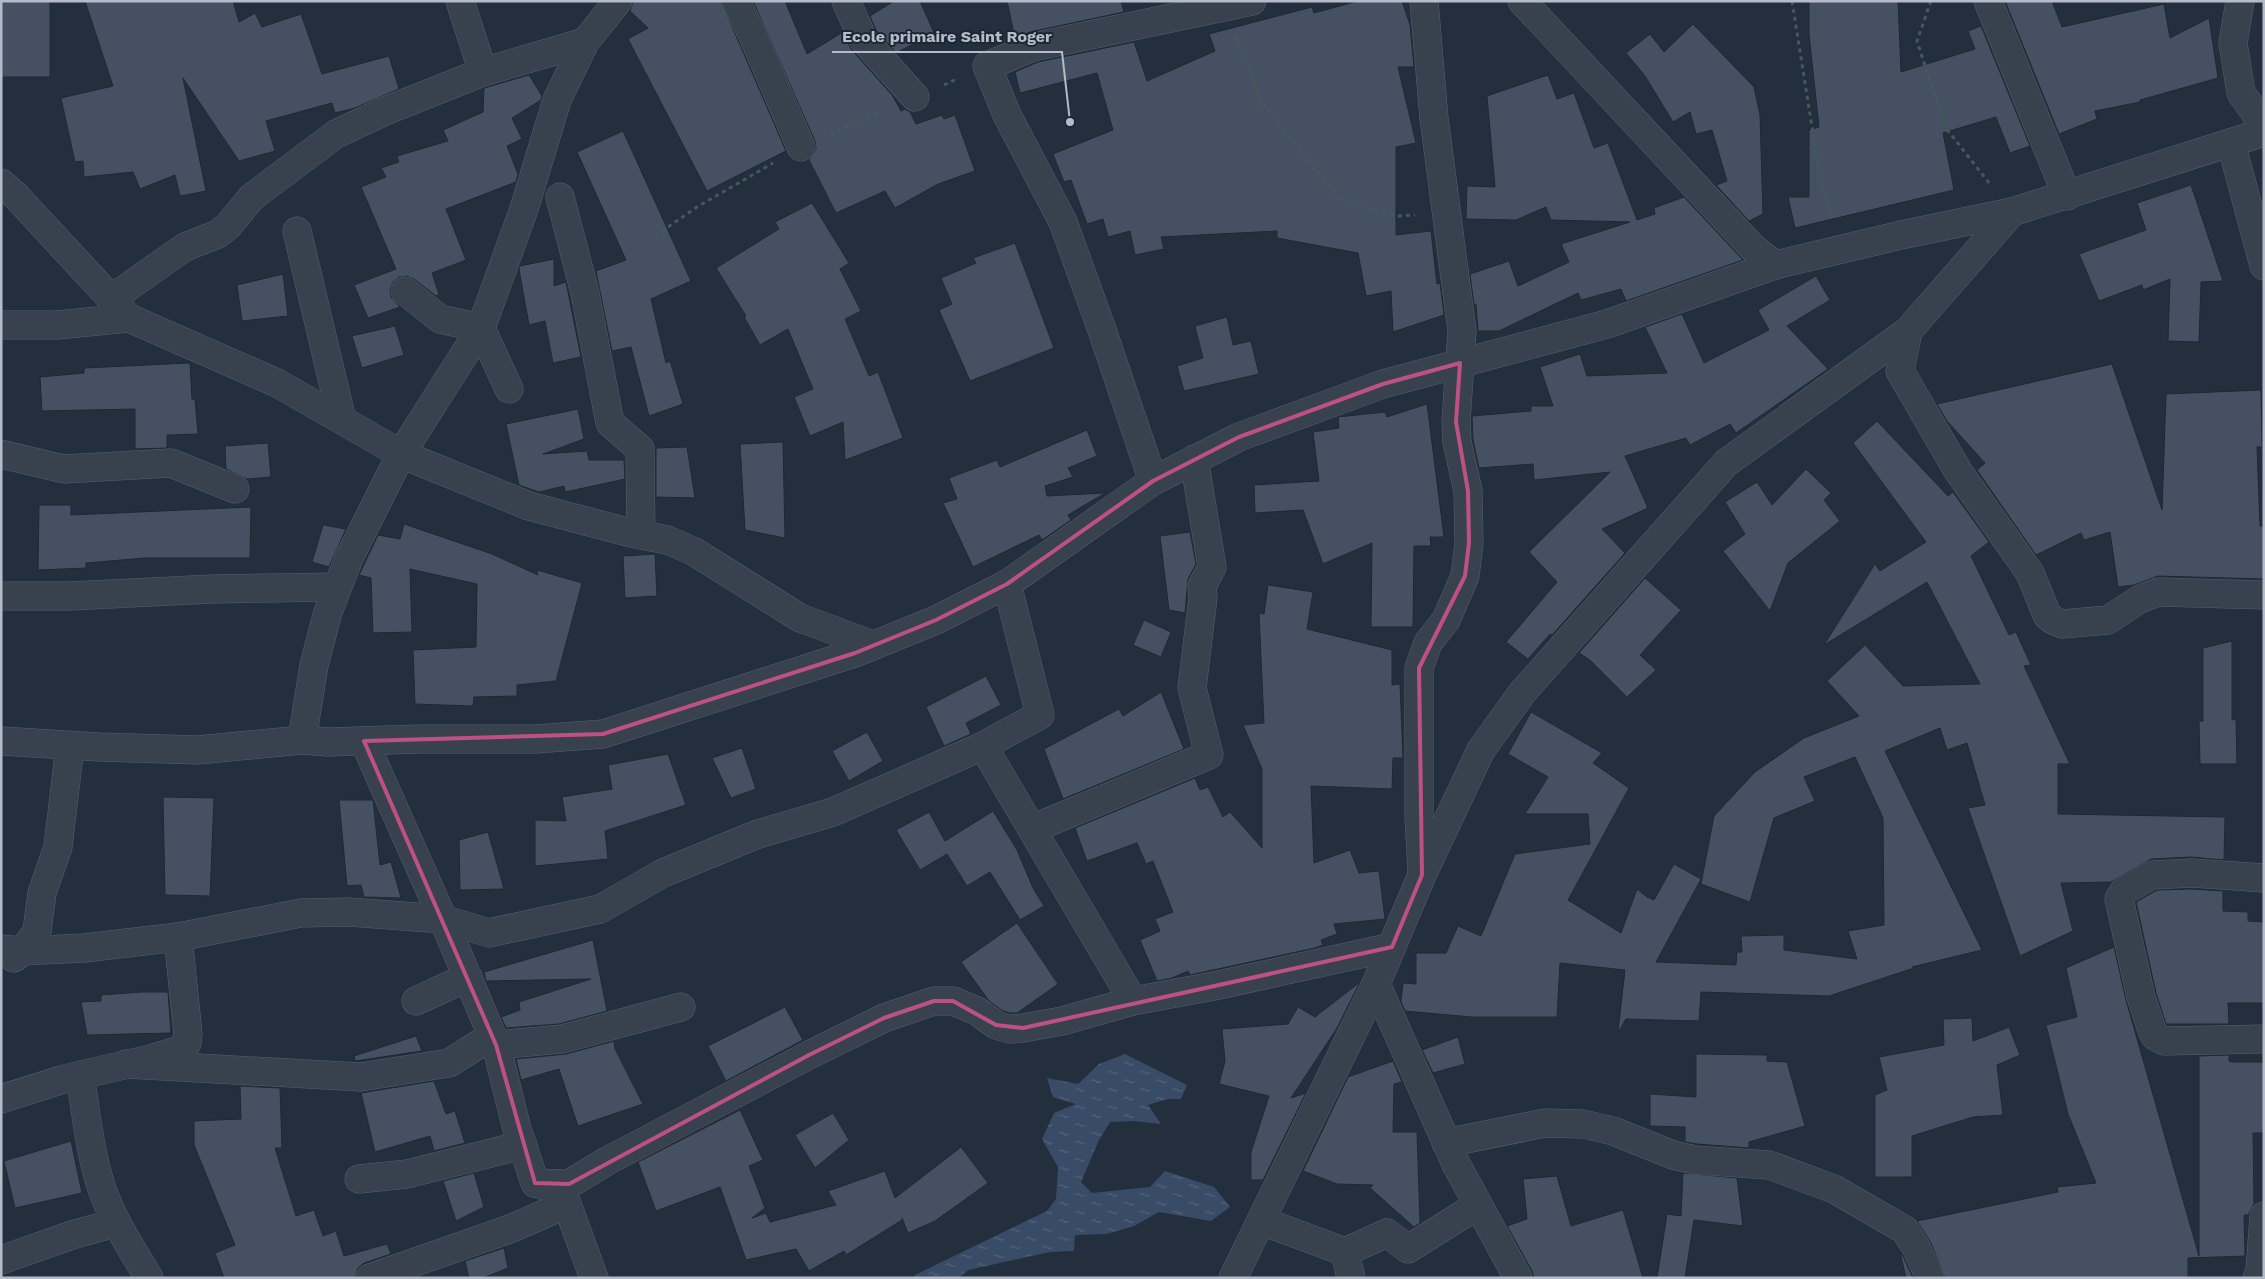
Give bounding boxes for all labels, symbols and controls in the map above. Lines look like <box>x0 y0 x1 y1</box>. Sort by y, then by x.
callout: Ecole primaire Saint Roger <box>832 21 1062 52</box>
text: Ecole primaire Saint Roger <box>842 27 1052 46</box>

